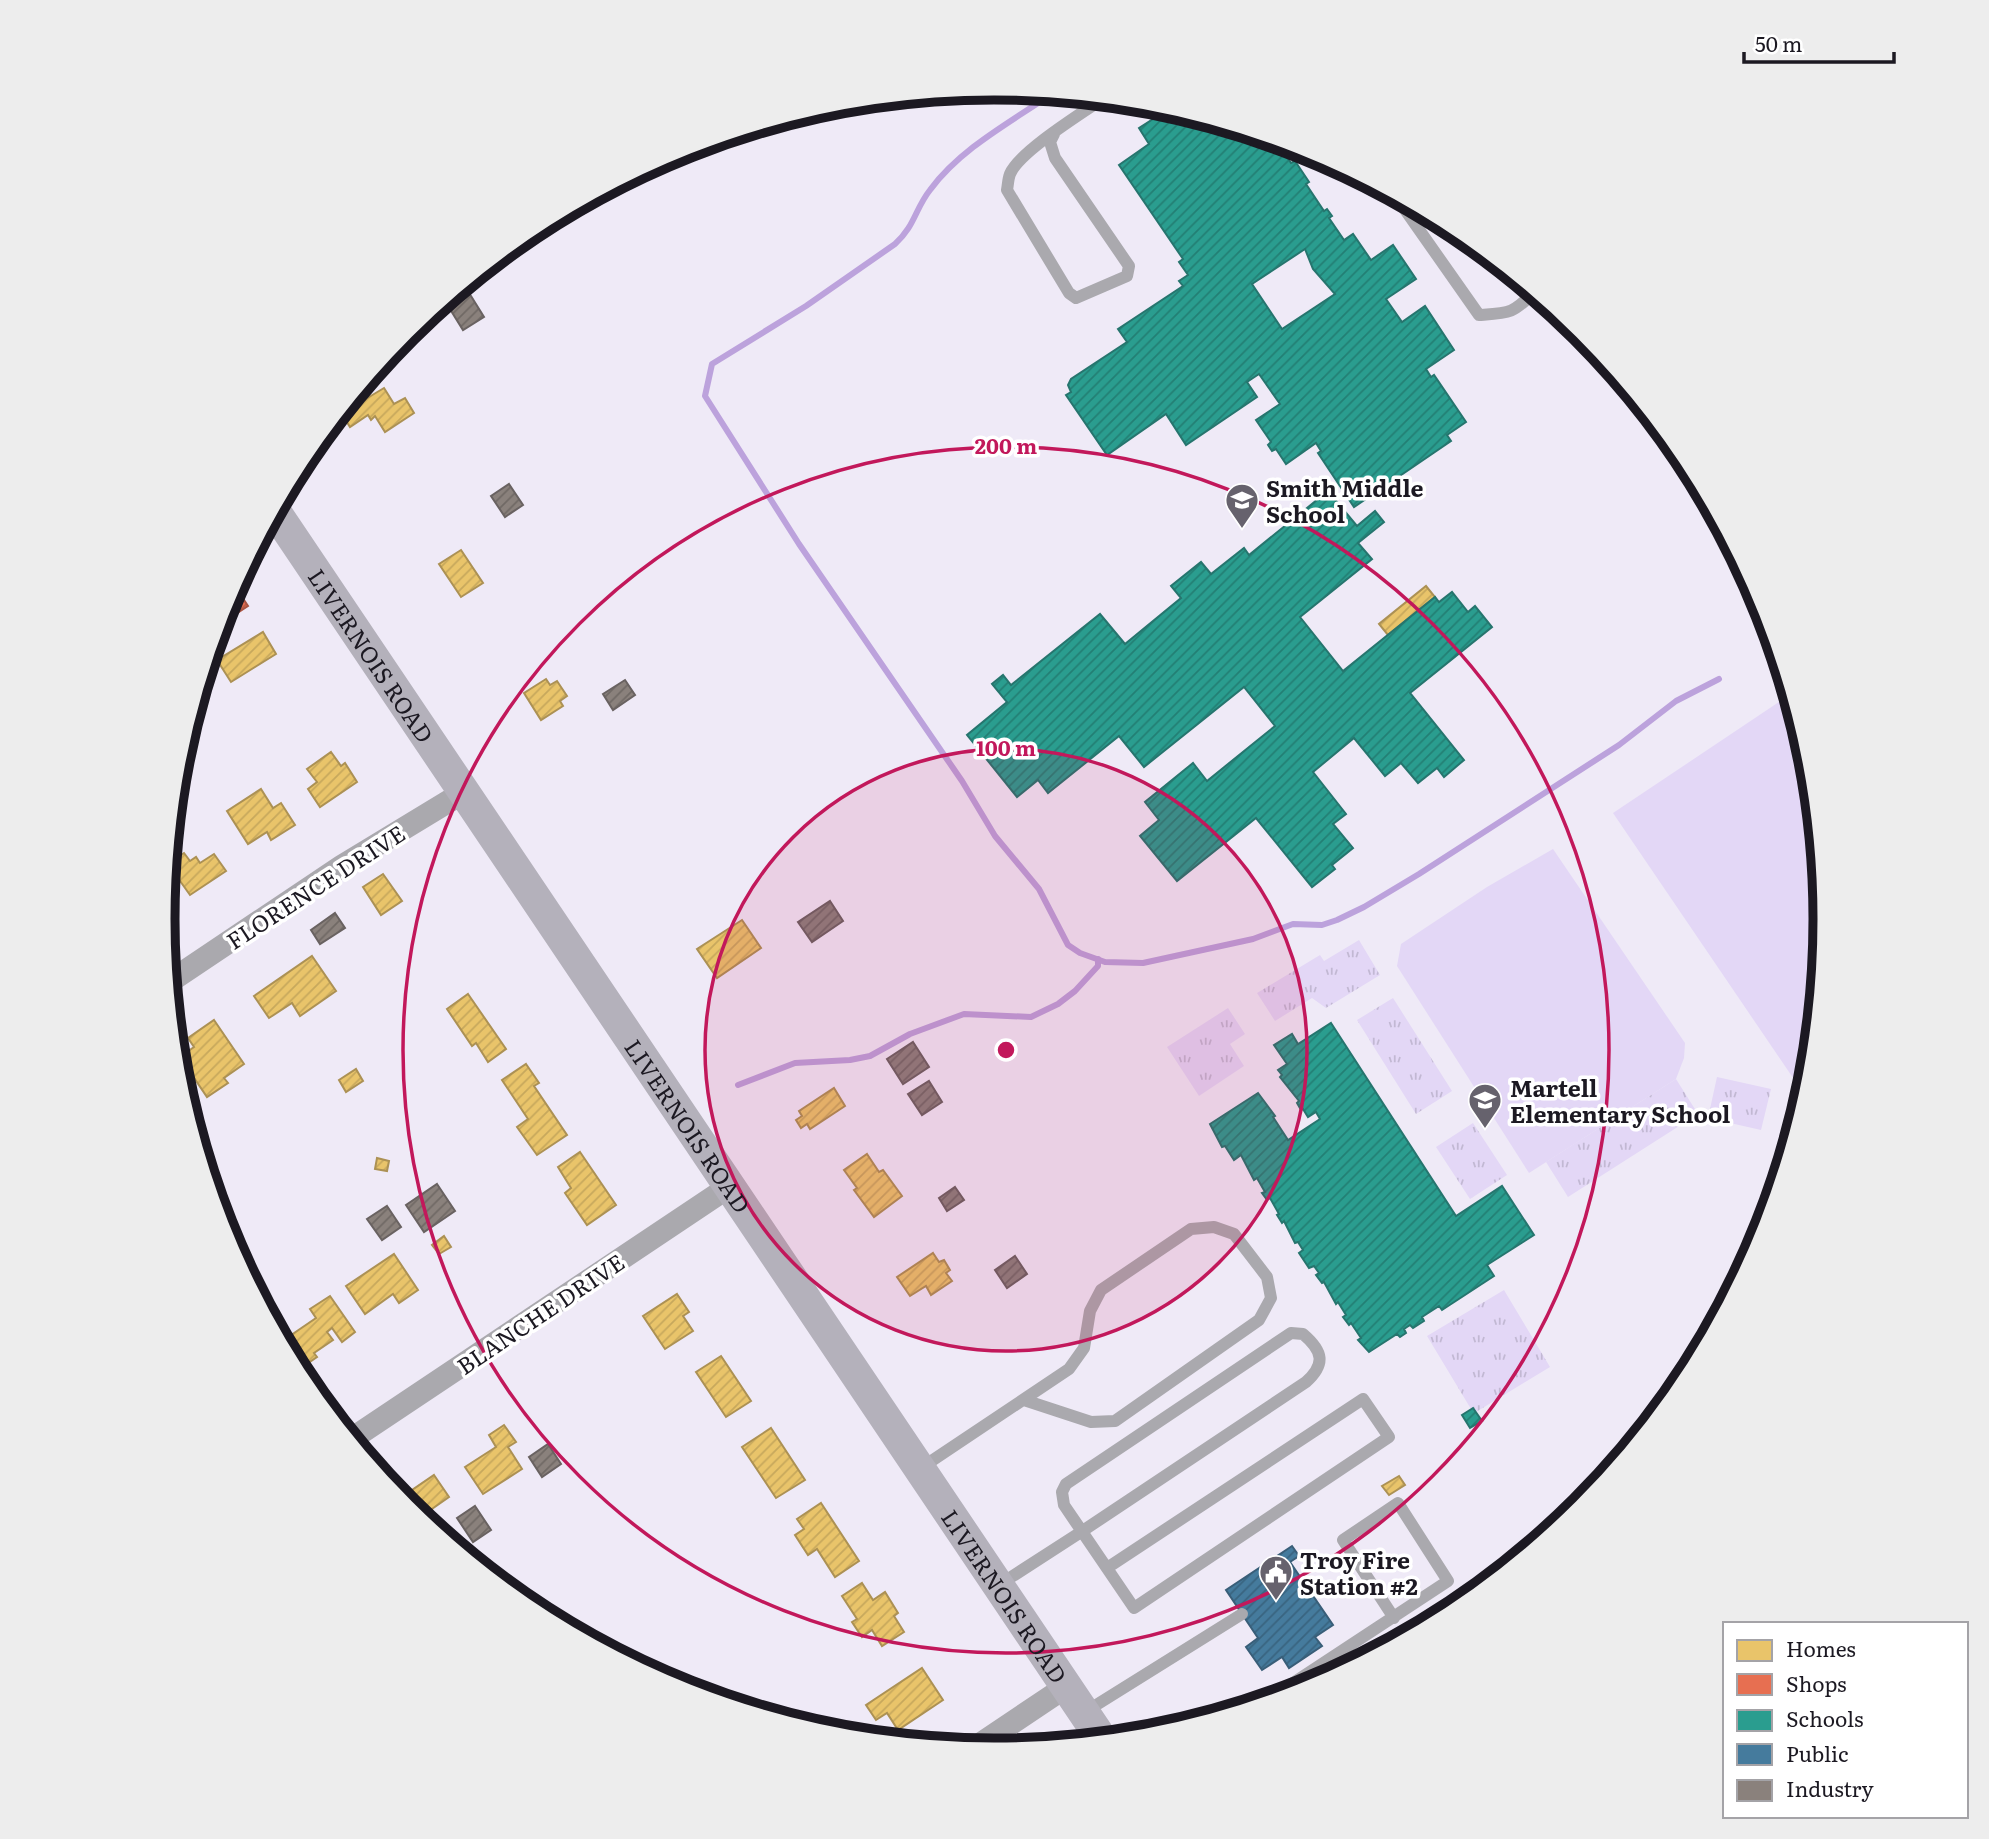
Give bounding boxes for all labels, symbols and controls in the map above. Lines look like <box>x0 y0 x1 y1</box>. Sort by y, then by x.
scale bar <box>1744 21 1895 65</box>
text: 50 m <box>1755 27 1802 58</box>
text: 200 m <box>975 429 1037 460</box>
place label: Smith Middle School <box>1266 470 1424 530</box>
school or university icon: Smith Middle School <box>1223 481 1261 530</box>
street label: LIVERNOIS ROAD <box>301 561 443 749</box>
text: 100 m <box>976 731 1036 762</box>
street label: FLORENCE DRIVE <box>219 815 411 957</box>
street label: LIVERNOIS ROAD <box>618 1032 759 1219</box>
centre of rings <box>994 1038 1018 1062</box>
place label: Martell Elementary School <box>1510 1070 1730 1130</box>
school or university icon: Martell Elementary School <box>1466 1081 1504 1130</box>
street label: BLANCHE DRIVE <box>449 1244 631 1382</box>
street label: LIVERNOIS ROAD <box>934 1502 1076 1690</box>
place label: Troy Fire Station #2 <box>1300 1542 1418 1602</box>
public building icon: Troy Fire Station #2 <box>1257 1553 1295 1602</box>
legend <box>1723 1622 1968 1818</box>
text: Homes <box>1786 1632 1856 1663</box>
text: Shops <box>1786 1667 1847 1698</box>
text: Schools <box>1786 1702 1864 1733</box>
text: Public <box>1786 1737 1848 1768</box>
text: Industry <box>1786 1772 1874 1803</box>

